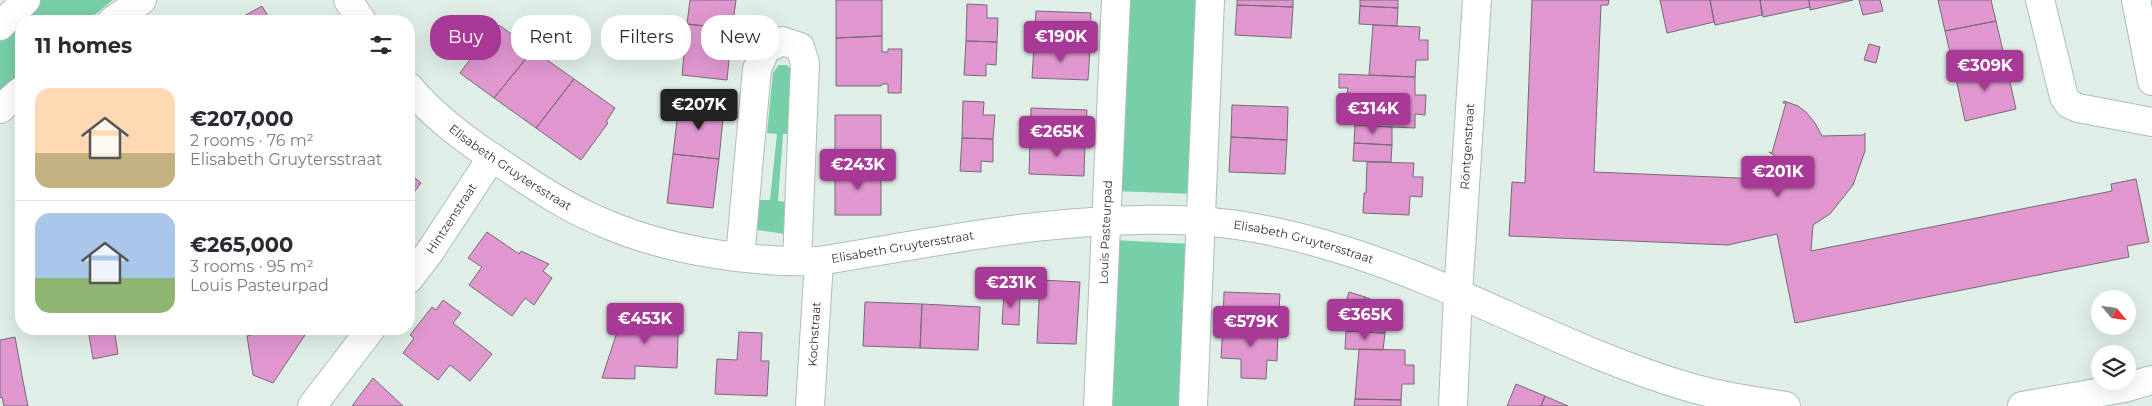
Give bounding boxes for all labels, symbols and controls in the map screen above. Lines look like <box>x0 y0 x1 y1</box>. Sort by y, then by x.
chip: Buy <box>430 15 501 60</box>
chip: Rent <box>511 15 591 60</box>
chip: Filters <box>601 15 691 60</box>
chip: New <box>701 15 779 60</box>
pin: €190K <box>1026 20 1096 63</box>
text: €190K <box>1035 27 1087 46</box>
icon: filters <box>367 31 395 59</box>
text: 11 homes <box>35 33 132 58</box>
pin: €309K <box>1950 49 2020 92</box>
text: €309K <box>1957 56 2013 75</box>
pin: €207K <box>664 88 734 131</box>
pin: €314K <box>1338 92 1408 135</box>
text: €207K <box>672 95 726 114</box>
text: €314K <box>1347 99 1399 118</box>
street label: Röntgenstraat <box>1457 103 1477 190</box>
text: €207,000 <box>190 106 294 131</box>
icon: home <box>75 108 135 168</box>
pin: €265K <box>1022 116 1092 158</box>
street label: Elisabeth Gruytersstraat <box>446 121 574 213</box>
text: €265K <box>1030 122 1084 141</box>
text: 2 rooms · 76 m² <box>190 131 314 150</box>
pin: €243K <box>823 148 893 191</box>
text: Elisabeth Gruytersstraat <box>190 150 382 169</box>
text: €243K <box>831 155 885 174</box>
pin: €201K <box>1743 156 1813 198</box>
text: €201K <box>1752 162 1804 181</box>
street label: Hintzenstraat <box>423 180 480 256</box>
street label: Louis Pasteurpad <box>1095 180 1115 285</box>
street label: Elisabeth Gruytersstraat <box>1233 217 1376 267</box>
street label: Elisabeth Gruytersstraat <box>830 227 975 266</box>
text: €265,000 <box>190 232 293 257</box>
icon: home <box>75 233 135 293</box>
text: 3 rooms · 95 m² <box>190 257 314 276</box>
pin: €231K <box>976 266 1046 309</box>
text: €231K <box>986 273 1036 292</box>
text: Louis Pasteurpad <box>190 276 329 295</box>
north arrow <box>2091 290 2136 335</box>
map controls <box>2091 290 2136 390</box>
pin: €365K <box>1330 298 1400 341</box>
street label: Kochstraat <box>804 301 823 367</box>
pin: €453K <box>610 302 680 345</box>
text: €365K <box>1338 305 1392 324</box>
pin: €579K <box>1216 306 1286 348</box>
text: €453K <box>618 309 672 328</box>
text: €579K <box>1224 312 1278 331</box>
button: layers <box>2091 345 2136 390</box>

